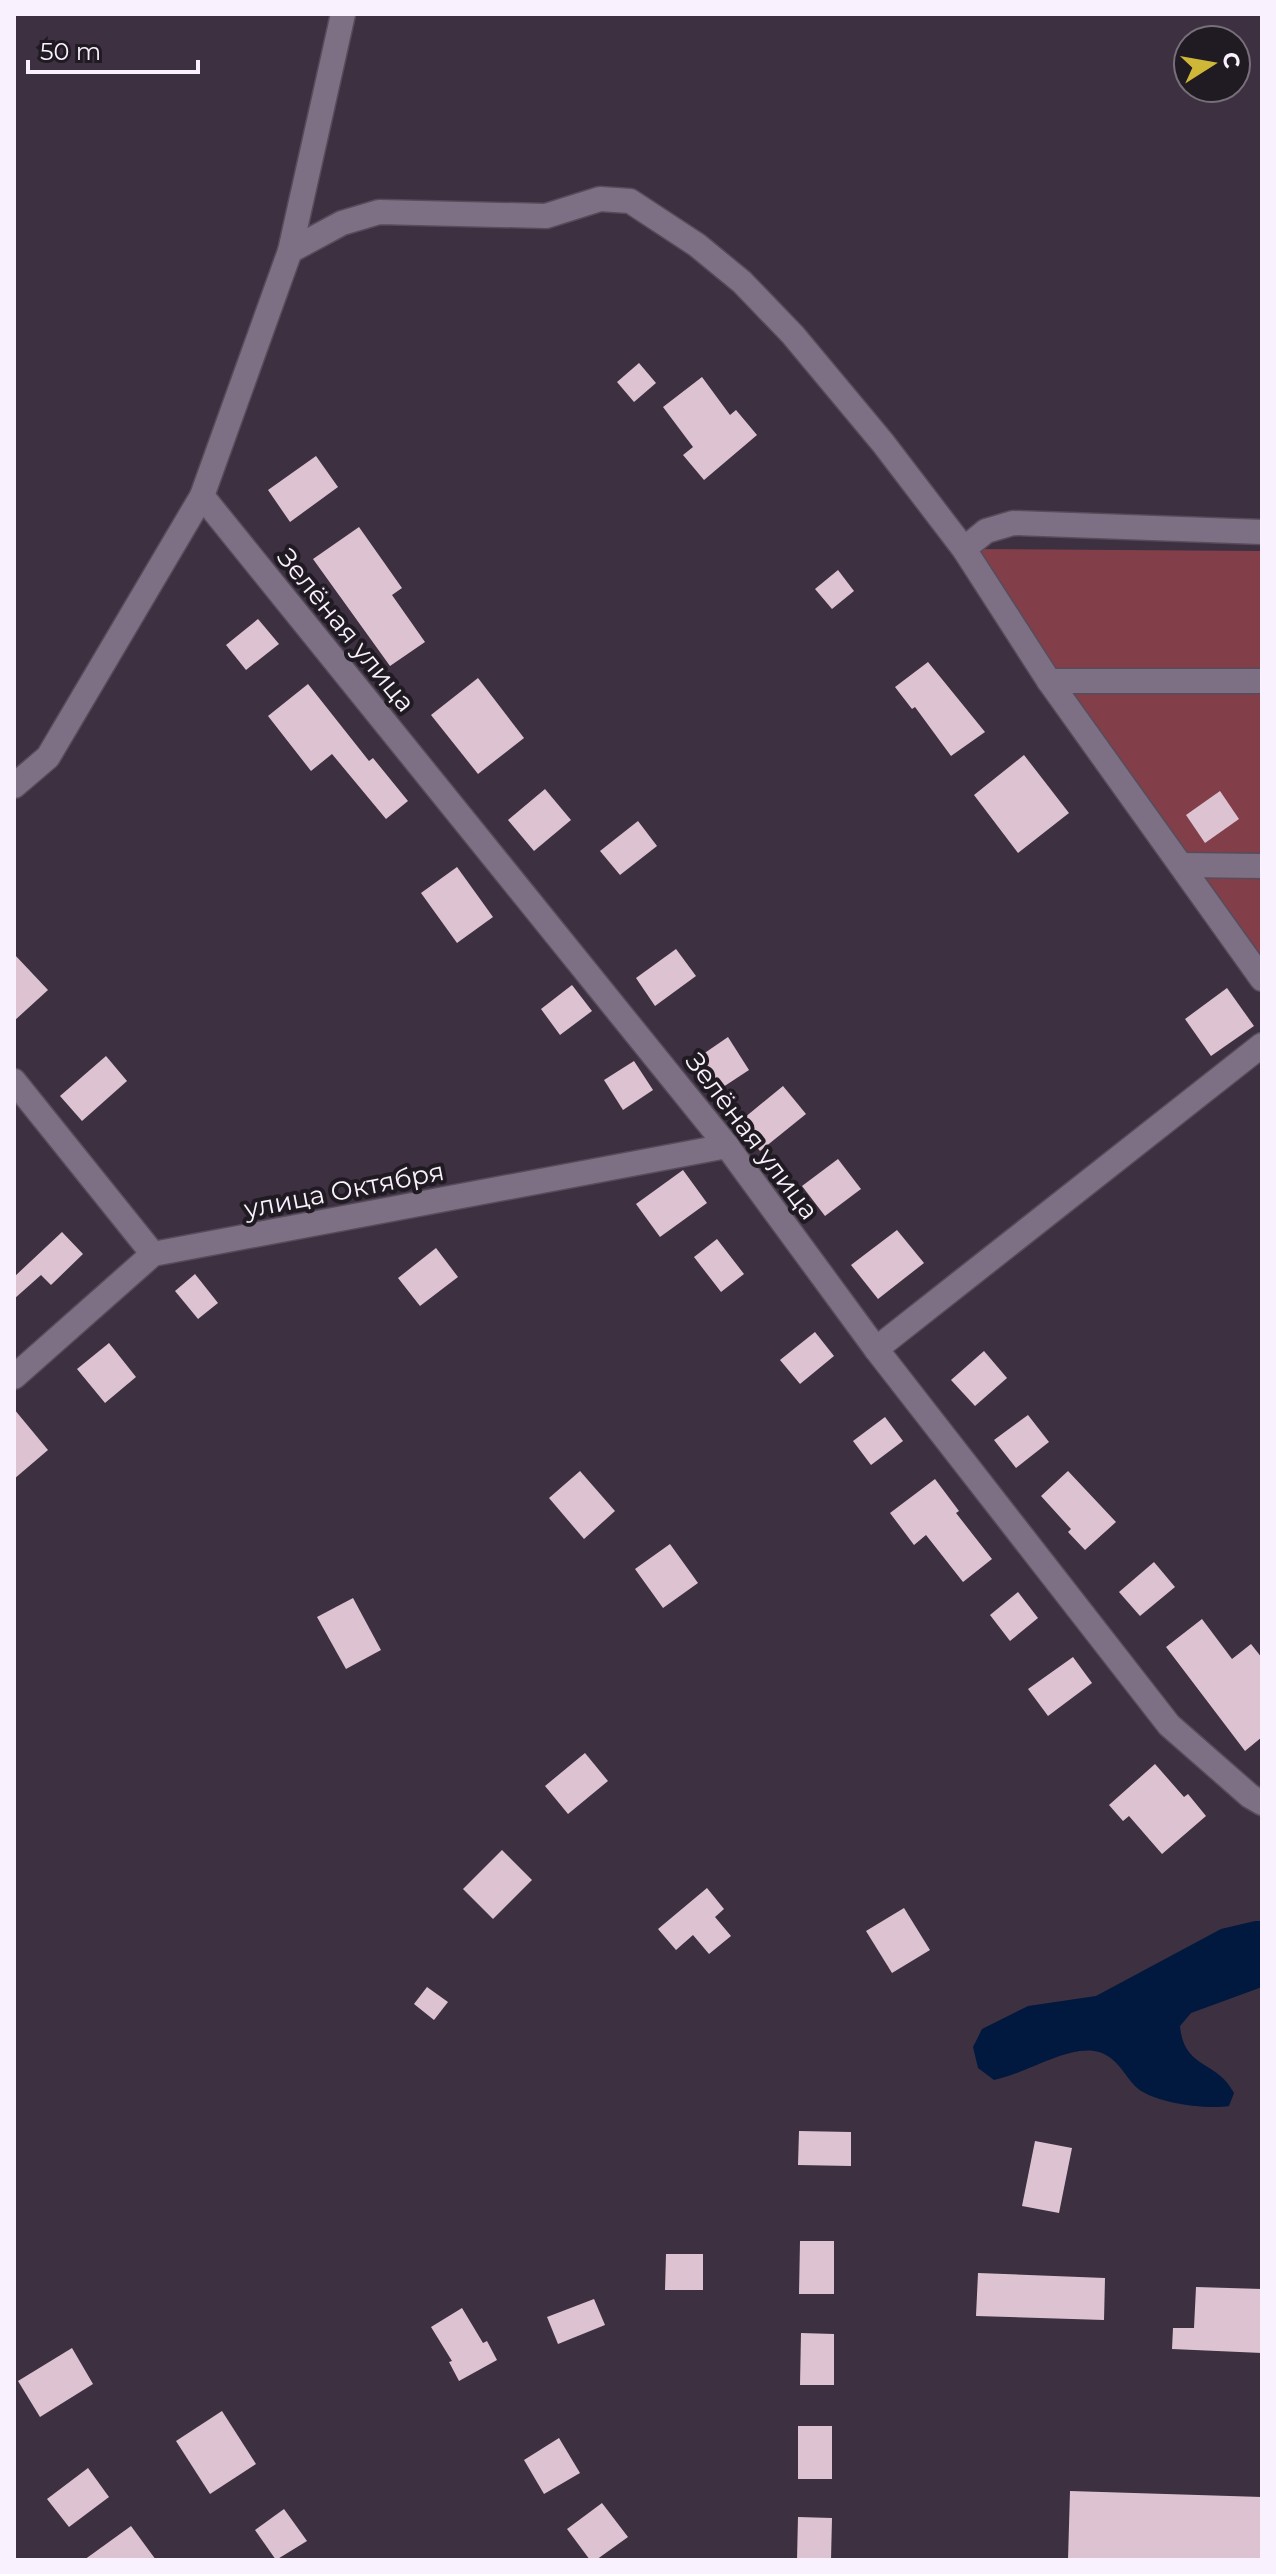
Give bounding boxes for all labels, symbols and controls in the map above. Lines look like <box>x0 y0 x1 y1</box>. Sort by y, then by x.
scale bar <box>28 24 198 74</box>
north arrow <box>1172 24 1252 104</box>
text: 50 m <box>40 37 101 66</box>
text: С <box>1216 50 1246 71</box>
street label: Зелёная улица <box>270 542 422 718</box>
street label: Зелёная улица <box>679 1046 825 1226</box>
street label: улица Октября <box>240 1155 447 1225</box>

